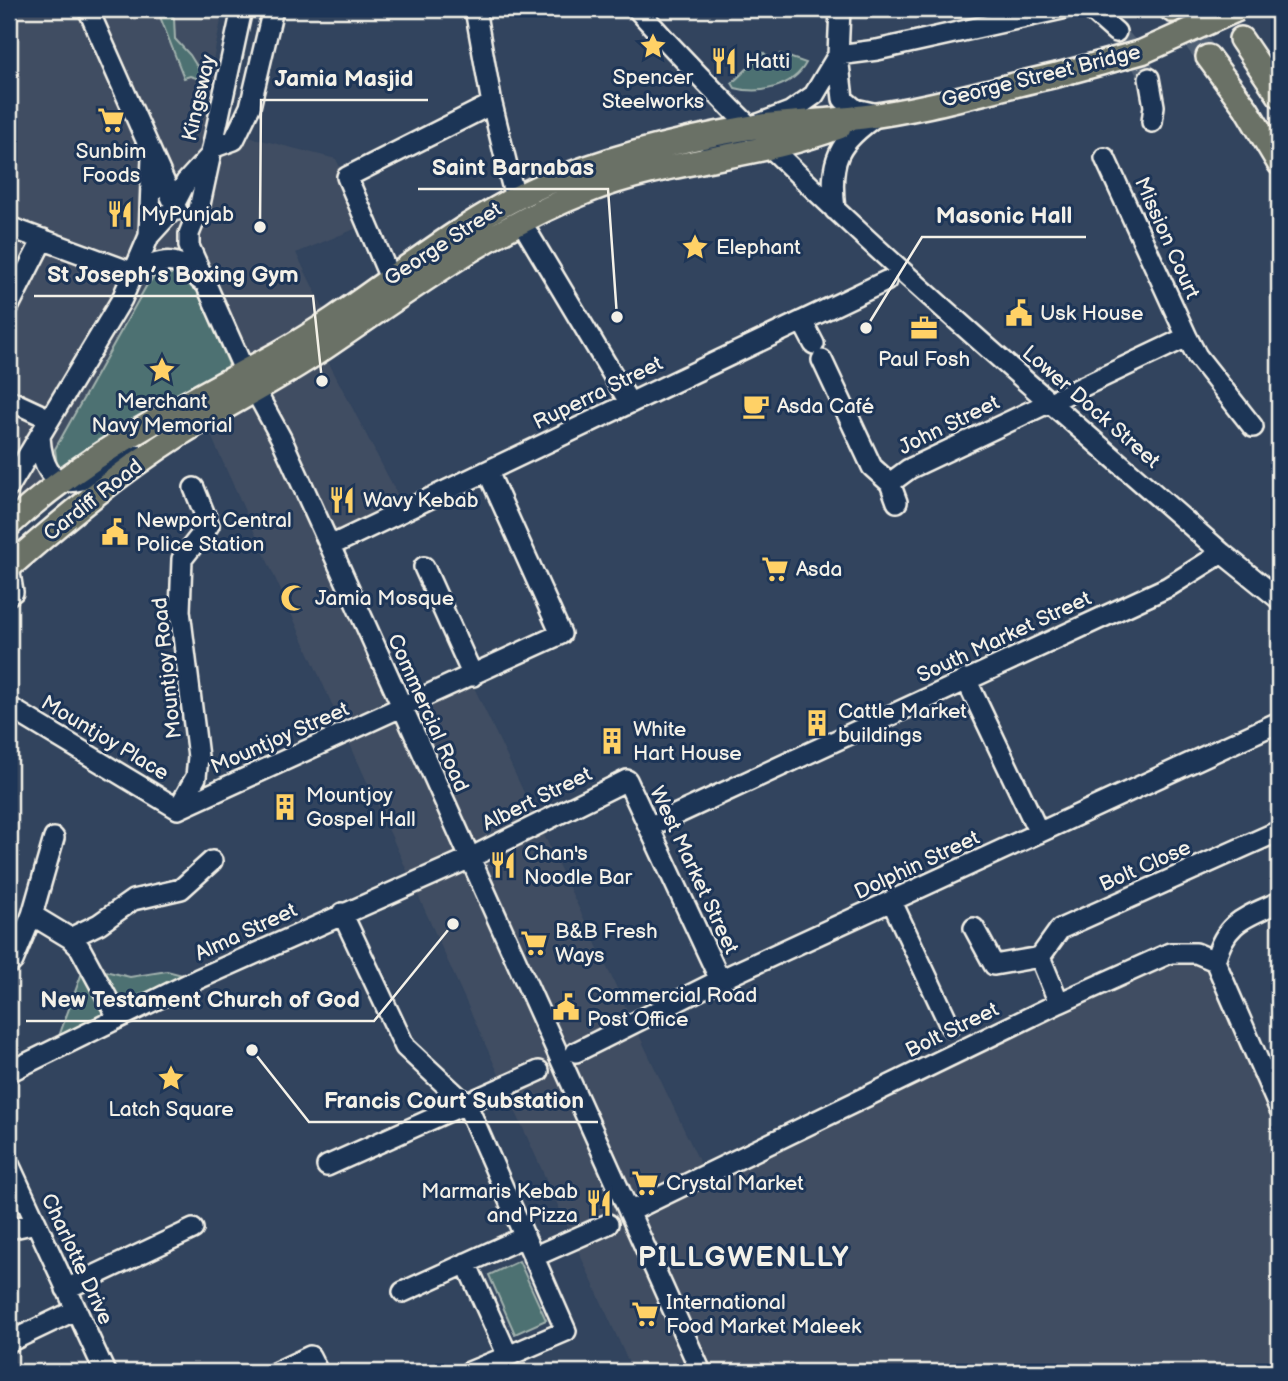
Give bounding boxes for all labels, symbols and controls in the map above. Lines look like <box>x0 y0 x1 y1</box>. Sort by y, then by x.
place icon: Spencer Steelworks <box>638 31 668 61</box>
street label: George Street Bridge <box>939 39 1143 113</box>
restaurant icon: Hatti <box>709 46 739 76</box>
place label: Hatti <box>745 49 790 74</box>
street label: Kingsway <box>177 52 221 144</box>
callout: Jamia Masjid <box>261 56 428 100</box>
text: Jamia Masjid <box>275 65 413 93</box>
place label: Spencer Steelworks <box>602 65 704 114</box>
supermarket icon: Sunbim Foods <box>96 105 126 135</box>
place label: Sunbim Foods <box>76 139 146 188</box>
callout: Saint Barnabas <box>418 145 608 189</box>
text: Saint Barnabas <box>432 154 594 182</box>
street label: Mission Court <box>1129 173 1205 303</box>
callout: Masonic Hall <box>922 193 1086 237</box>
street label: George Street <box>380 197 507 291</box>
restaurant icon: MyPunjab <box>105 199 135 229</box>
place label: MyPunjab <box>141 202 234 227</box>
text: Masonic Hall <box>936 202 1072 230</box>
place icon: Elephant <box>680 232 710 262</box>
place label: Elephant <box>716 235 801 260</box>
callout: St Joseph’s Boxing Gym <box>34 252 313 296</box>
text: St Joseph’s Boxing Gym <box>47 261 299 289</box>
public building icon: Usk House <box>1004 298 1034 328</box>
place label: Usk House <box>1040 301 1143 326</box>
office icon: Paul Fosh <box>909 313 939 343</box>
street label: Lower Dock Street <box>1017 340 1165 474</box>
place label: Paul Fosh <box>878 347 970 372</box>
street label: Ruperra Street <box>529 351 667 435</box>
place icon: Merchant Navy Memorial <box>147 355 177 385</box>
place label: Merchant Navy Memorial <box>92 389 233 438</box>
street label: John Street <box>895 390 1004 460</box>
cafe icon: Asda Café <box>741 391 771 421</box>
place label: Asda Café <box>777 394 875 419</box>
street label: Cardiff Road <box>39 454 147 546</box>
restaurant icon: Wavy Kebab <box>327 485 357 515</box>
place label: Wavy Kebab <box>363 488 479 513</box>
place label: Newport Central Police Station <box>136 508 292 557</box>
public building icon: Newport Central Police Station <box>100 517 130 547</box>
supermarket icon: Asda <box>760 554 790 584</box>
place label: Asda <box>796 557 842 582</box>
mosque icon: Jamia Mosque <box>279 583 309 613</box>
street label: South Market Street <box>913 585 1096 688</box>
place label: Jamia Mosque <box>315 586 454 611</box>
street label: Mountjoy Road <box>147 596 187 740</box>
street label: Commercial Road <box>382 630 474 796</box>
street label: Mountjoy Place <box>37 690 173 786</box>
street label: Mountjoy Street <box>207 696 353 780</box>
place label: Cattle Market buildings <box>838 699 967 748</box>
building icon: Cattle Market buildings <box>802 708 832 738</box>
place label: White Hart House <box>633 717 742 766</box>
building icon: White Hart House <box>597 726 627 756</box>
street label: Albert Street <box>478 761 596 836</box>
street label: West Market Street <box>644 782 744 958</box>
place label: Mountjoy Gospel Hall <box>306 783 416 832</box>
building icon: Mountjoy Gospel Hall <box>270 792 300 822</box>
street label: Dolphin Street <box>850 825 984 905</box>
street label: Bolt Close <box>1095 835 1195 897</box>
place label: Chan's Noodle Bar <box>524 841 633 890</box>
restaurant icon: Chan's Noodle Bar <box>488 850 518 880</box>
street label: Alma Street <box>191 897 301 967</box>
place label: B&B Fresh Ways <box>555 919 658 968</box>
supermarket icon: B&B Fresh Ways <box>519 928 549 958</box>
callout: New Testament Church of God <box>26 977 374 1021</box>
place label: Commercial Road Post Office <box>587 983 757 1032</box>
text: New Testament Church of God <box>40 986 360 1014</box>
public building icon: Commercial Road Post Office <box>551 992 581 1022</box>
street label: Bolt Street <box>901 997 1003 1063</box>
place icon: Latch Square <box>156 1063 186 1093</box>
callout: Francis Court Substation <box>309 1078 598 1122</box>
text: Francis Court Substation <box>324 1087 584 1115</box>
place label: Latch Square <box>108 1097 234 1122</box>
supermarket icon: Crystal Market <box>630 1168 660 1198</box>
place label: Crystal Market <box>666 1171 804 1196</box>
place label: Marmaris Kebab and Pizza <box>421 1179 578 1228</box>
restaurant icon: Marmaris Kebab and Pizza <box>584 1188 614 1218</box>
street label: Charlotte Drive <box>36 1189 118 1329</box>
district label: PILLGWENLLY <box>638 1241 850 1274</box>
place label: International Food Market Maleek <box>666 1290 862 1339</box>
supermarket icon: International Food Market Maleek <box>630 1299 660 1329</box>

